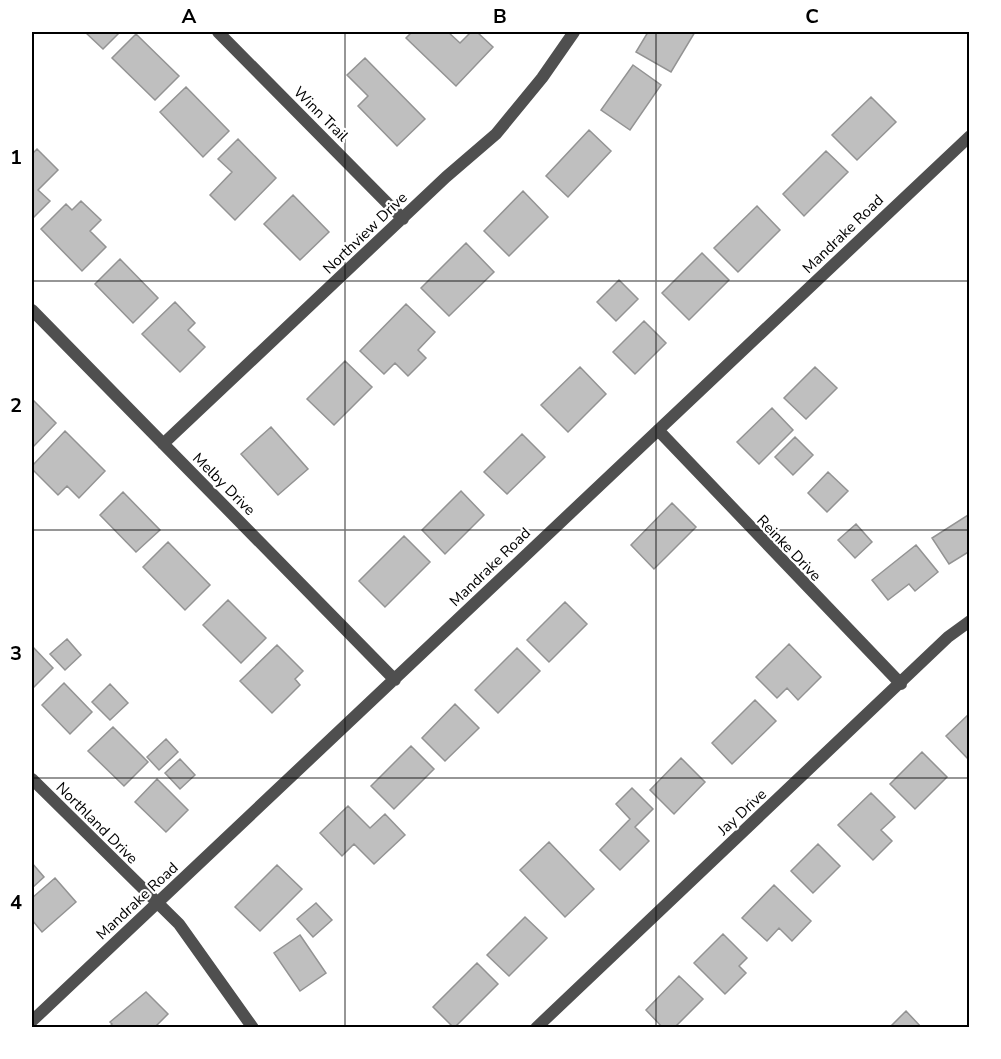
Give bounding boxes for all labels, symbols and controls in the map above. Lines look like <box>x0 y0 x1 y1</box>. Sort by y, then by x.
text: A <box>182 3 197 30</box>
text: B <box>493 3 507 30</box>
text: C <box>805 3 819 30</box>
street label: Winn Trail <box>289 82 353 146</box>
text: 1 <box>10 144 22 171</box>
street label: Northview Drive <box>318 188 412 278</box>
street label: Mandrake Road <box>798 190 888 278</box>
text: 2 <box>10 392 22 419</box>
street label: Melby Drive <box>188 448 260 520</box>
street label: Reinke Drive <box>752 511 826 585</box>
street label: Mandrake Road <box>445 523 535 611</box>
text: 3 <box>10 640 22 667</box>
street label: Northland Drive <box>52 778 142 868</box>
street label: Jay Drive <box>713 784 771 840</box>
street label: Mandrake Road <box>92 858 182 944</box>
text: 4 <box>10 889 22 916</box>

